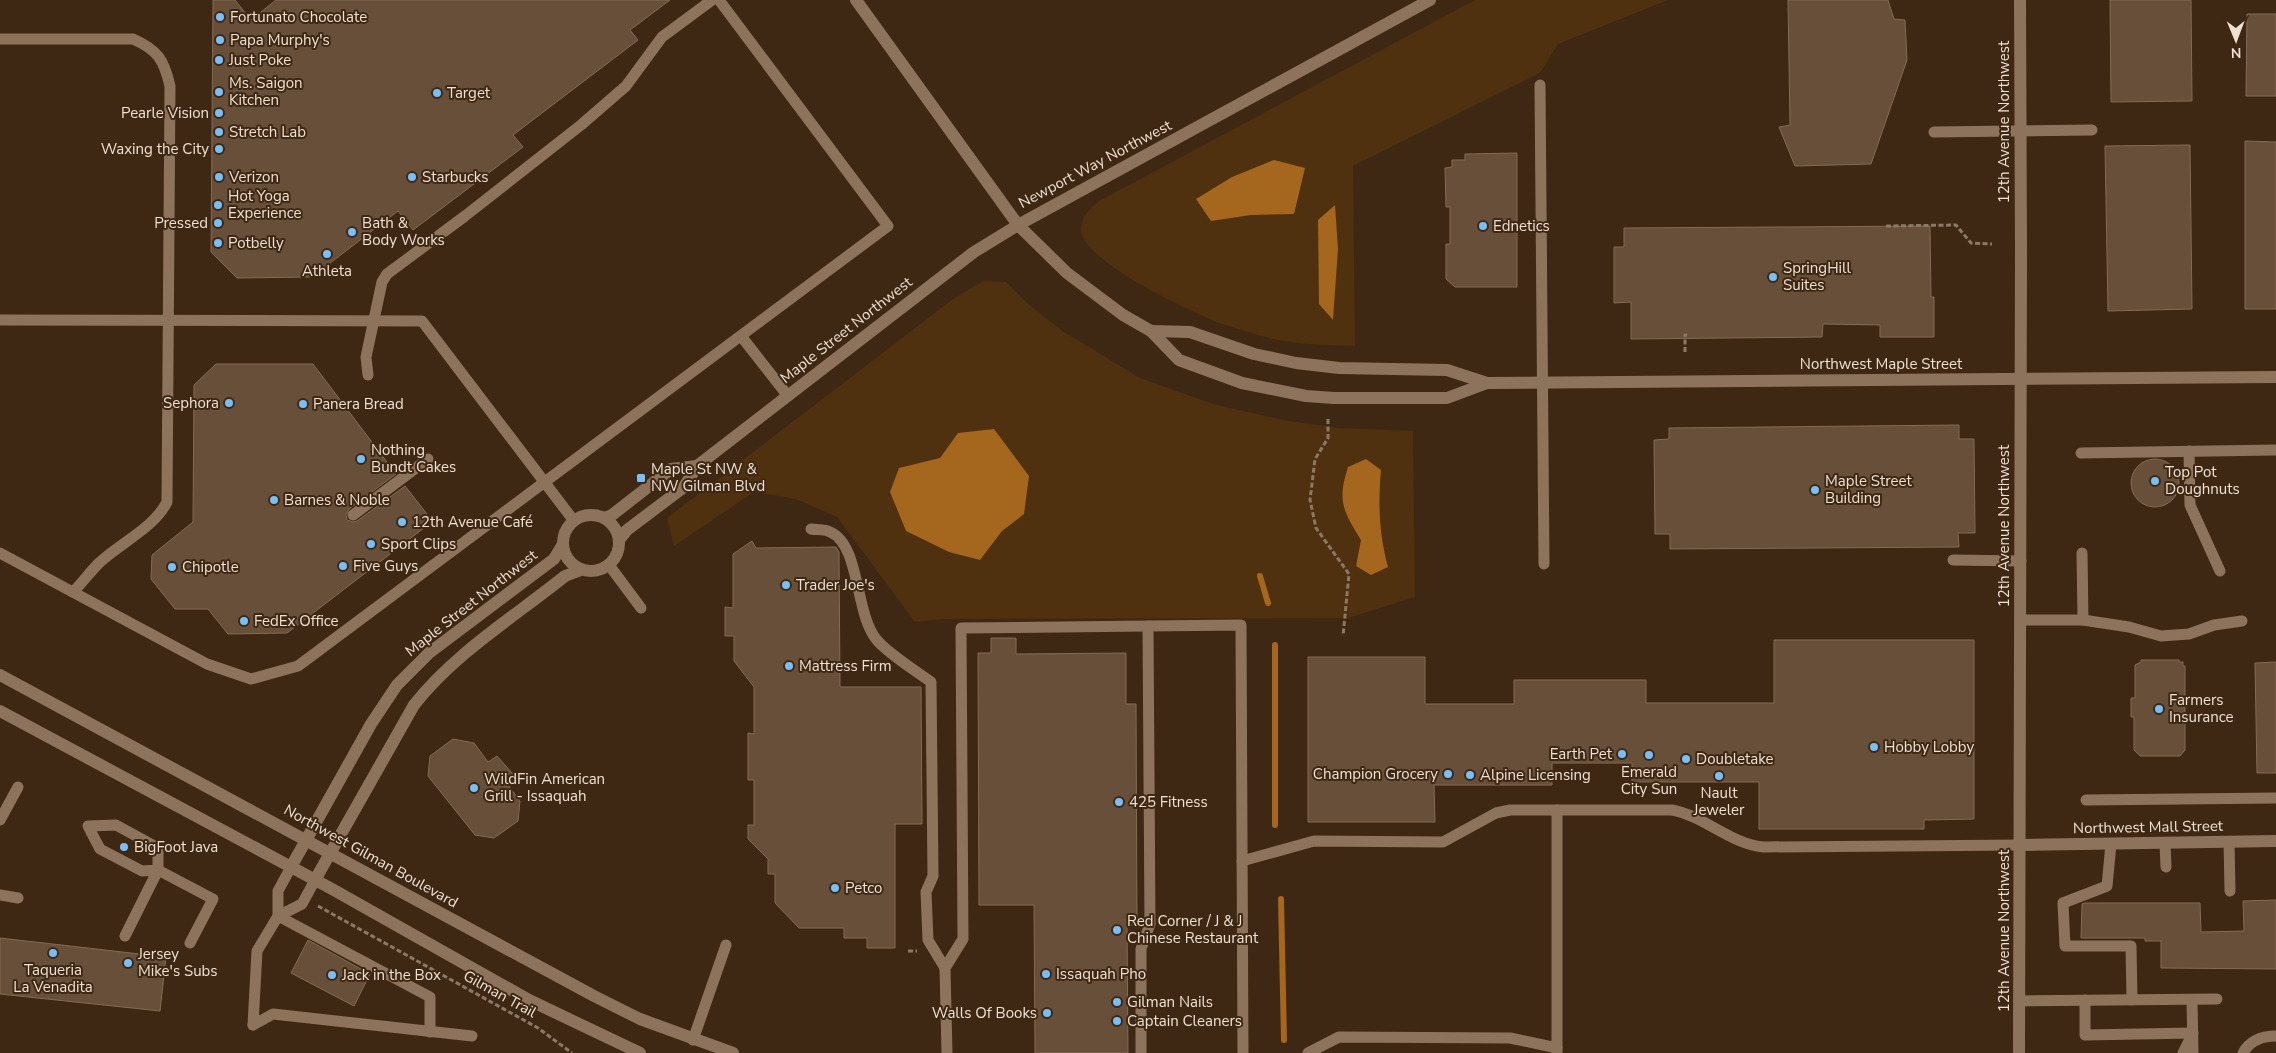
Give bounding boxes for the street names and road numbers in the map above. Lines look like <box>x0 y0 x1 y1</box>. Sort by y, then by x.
street label: 12th Avenue Northwest <box>1994 40 2014 203</box>
street label: Newport Way Northwest <box>1015 115 1176 213</box>
street label: Maple Street Northwest <box>776 272 917 388</box>
street label: Northwest Maple Street <box>1800 354 1963 374</box>
street label: 12th Avenue Northwest <box>1994 444 2014 607</box>
street label: Maple Street Northwest <box>401 545 542 661</box>
street label: Northwest Gilman Boulevard <box>280 800 462 912</box>
street label: Northwest Mall Street <box>2073 816 2224 838</box>
street label: 12th Avenue Northwest <box>1994 849 2014 1012</box>
street label: Gilman Trail <box>460 966 541 1023</box>

